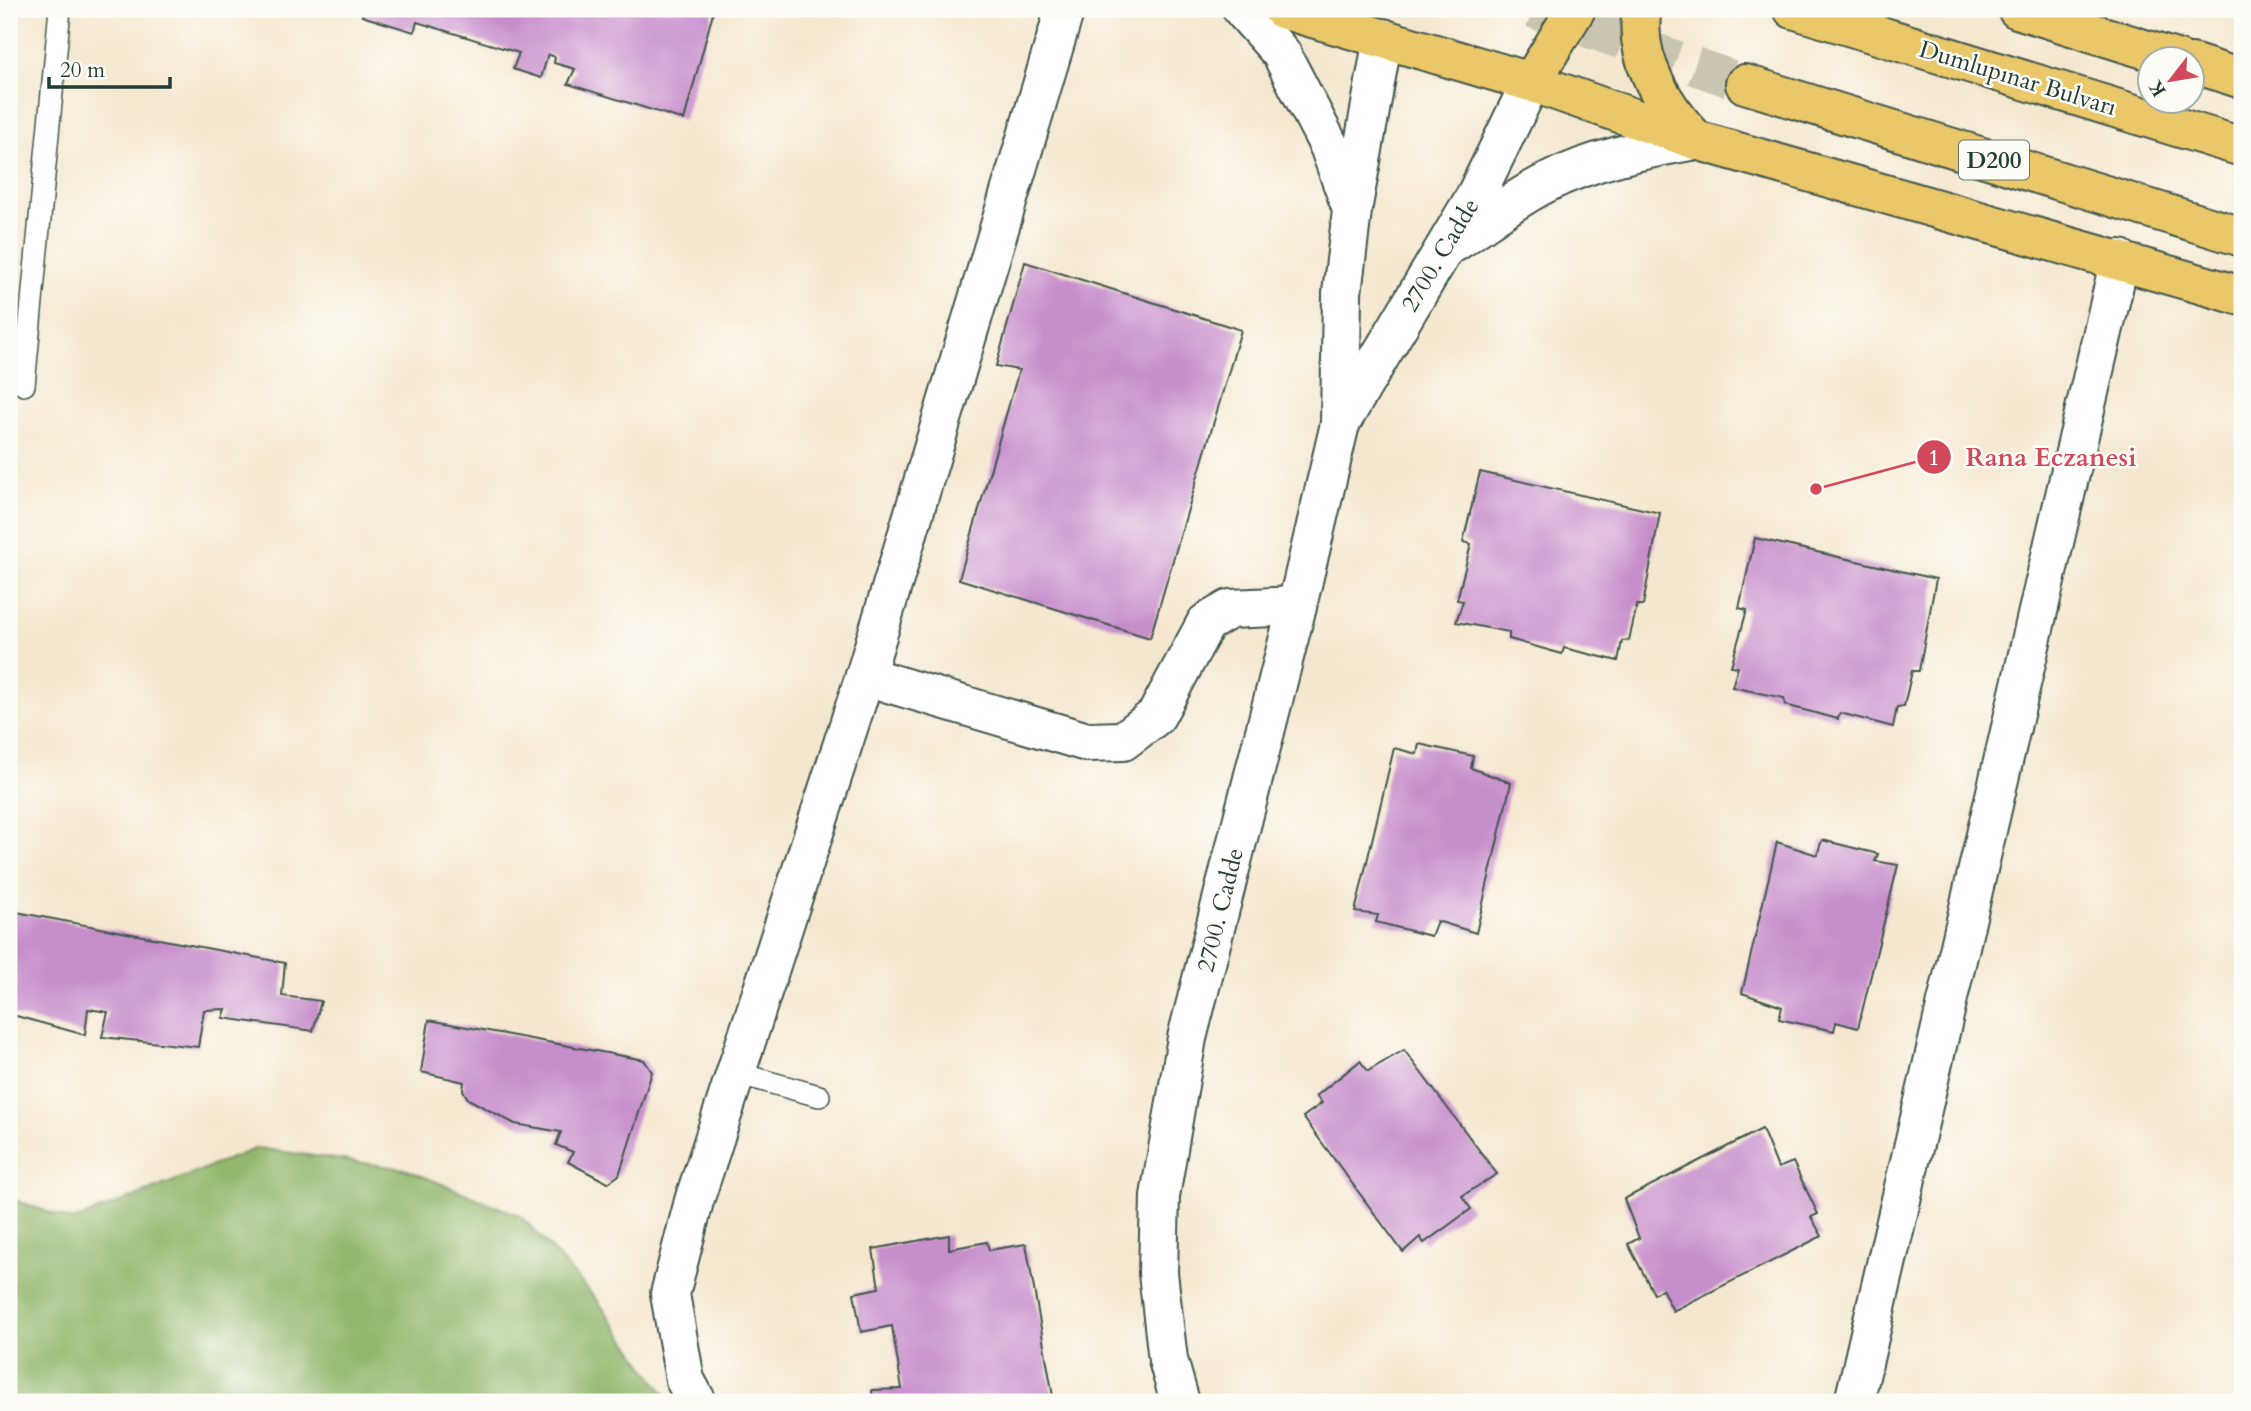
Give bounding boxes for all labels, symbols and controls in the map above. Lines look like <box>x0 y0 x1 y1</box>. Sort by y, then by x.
street label: Dumlupınar Bulvarı <box>1915 33 2121 124</box>
scale bar <box>49 46 170 90</box>
north arrow <box>2136 46 2206 116</box>
text: 20 m <box>60 56 105 85</box>
text: K <box>2142 74 2172 102</box>
road number: D200 <box>1959 140 2029 180</box>
street label: 2700. Cadde <box>1394 192 1487 318</box>
callout: Rana Eczanesi <box>1917 434 2151 481</box>
text: Rana Eczanesi <box>1966 440 2136 475</box>
text: 1 <box>1929 444 1939 473</box>
street label: 2700. Cadde <box>1189 845 1252 976</box>

